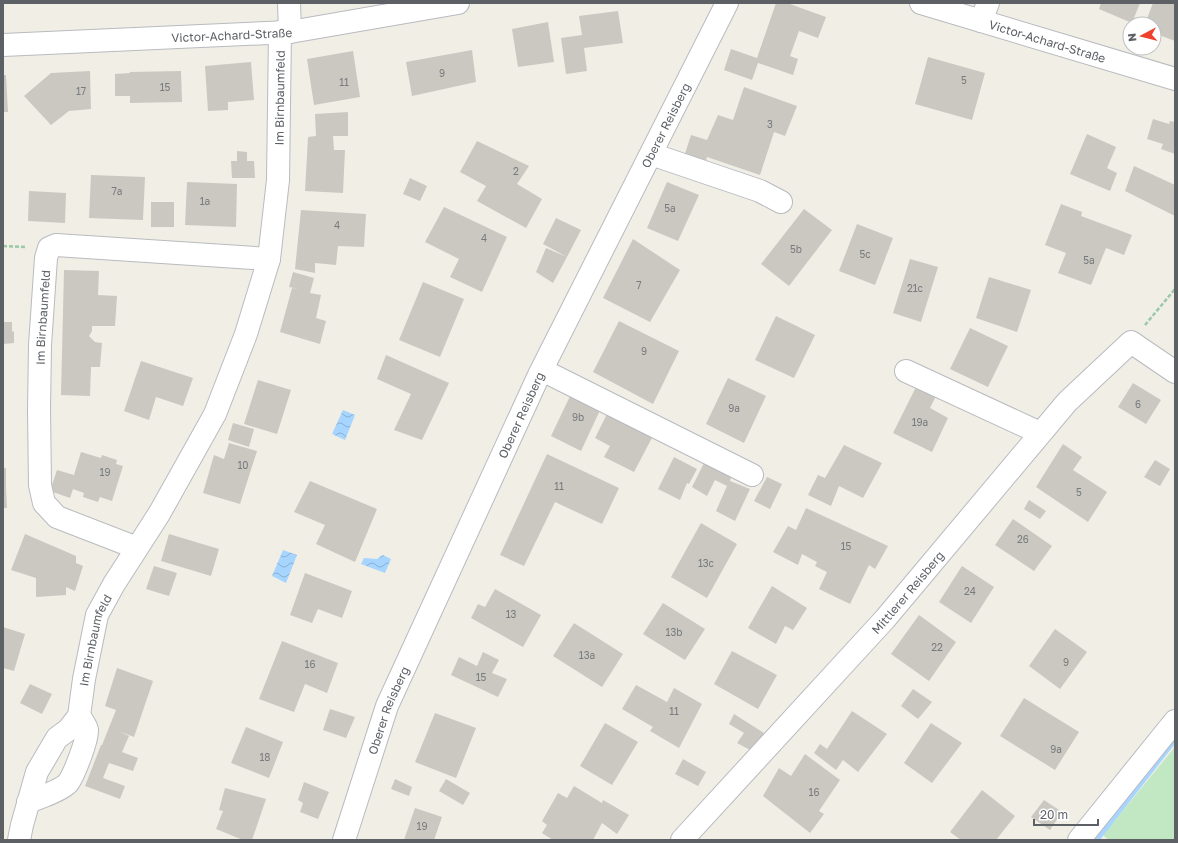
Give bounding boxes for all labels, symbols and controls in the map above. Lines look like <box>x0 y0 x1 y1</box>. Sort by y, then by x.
street label: Victor-Achard-Straße <box>987 16 1108 65</box>
north arrow <box>1122 16 1162 56</box>
street label: Victor-Achard-Straße <box>171 24 293 45</box>
text: N <box>1125 32 1139 42</box>
street label: Im Birnbaumfeld <box>271 50 287 146</box>
house number: 9 <box>439 67 445 79</box>
house number: 5 <box>961 74 967 86</box>
house number: 11 <box>339 76 349 88</box>
street label: Oberer Reisberg <box>638 80 693 170</box>
house number: 15 <box>160 81 171 93</box>
house number: 17 <box>76 85 86 97</box>
house number: 3 <box>767 118 773 130</box>
house number: 2 <box>513 165 519 177</box>
house number: 7a <box>112 185 122 197</box>
house number: 1a <box>200 195 210 207</box>
house number: 5a <box>664 202 676 214</box>
house number: 4 <box>334 219 340 231</box>
house number: 4 <box>481 232 487 244</box>
house number: 5b <box>790 243 802 255</box>
house number: 5c <box>859 248 871 260</box>
house number: 5a <box>1083 254 1095 266</box>
street label: Im Birnbaumfeld <box>32 269 53 365</box>
house number: 7 <box>636 279 642 291</box>
house number: 21c <box>907 282 924 294</box>
house number: 9 <box>641 345 647 357</box>
street label: Oberer Reisberg <box>494 369 547 461</box>
house number: 6 <box>1135 398 1141 410</box>
house number: 9a <box>728 402 740 414</box>
house number: 9b <box>572 411 584 423</box>
house number: 19a <box>912 416 928 428</box>
house number: 10 <box>237 459 249 471</box>
house number: 19 <box>100 466 110 478</box>
house number: 11 <box>554 480 564 492</box>
house number: 5 <box>1076 486 1082 498</box>
house number: 26 <box>1017 533 1029 545</box>
house number: 15 <box>841 540 852 552</box>
street label: Mittlerer Reisberg <box>868 548 947 637</box>
house number: 13c <box>698 557 715 569</box>
house number: 24 <box>964 585 976 597</box>
street label: Im Birnbaumfeld <box>76 591 115 687</box>
house number: 13 <box>506 608 516 620</box>
house number: 13b <box>666 626 682 638</box>
house number: 22 <box>931 641 943 653</box>
house number: 13a <box>579 649 595 661</box>
house number: 9 <box>1063 656 1069 668</box>
house number: 16 <box>305 658 315 670</box>
street label: Oberer Reisberg <box>364 664 412 756</box>
house number: 15 <box>476 671 487 683</box>
house number: 11 <box>669 705 679 717</box>
house number: 9a <box>1050 743 1062 755</box>
house number: 18 <box>260 751 270 763</box>
house number: 16 <box>809 786 819 798</box>
scale bar <box>1034 801 1098 827</box>
text: 20 m <box>1040 807 1068 822</box>
house number: 19 <box>417 820 427 832</box>

